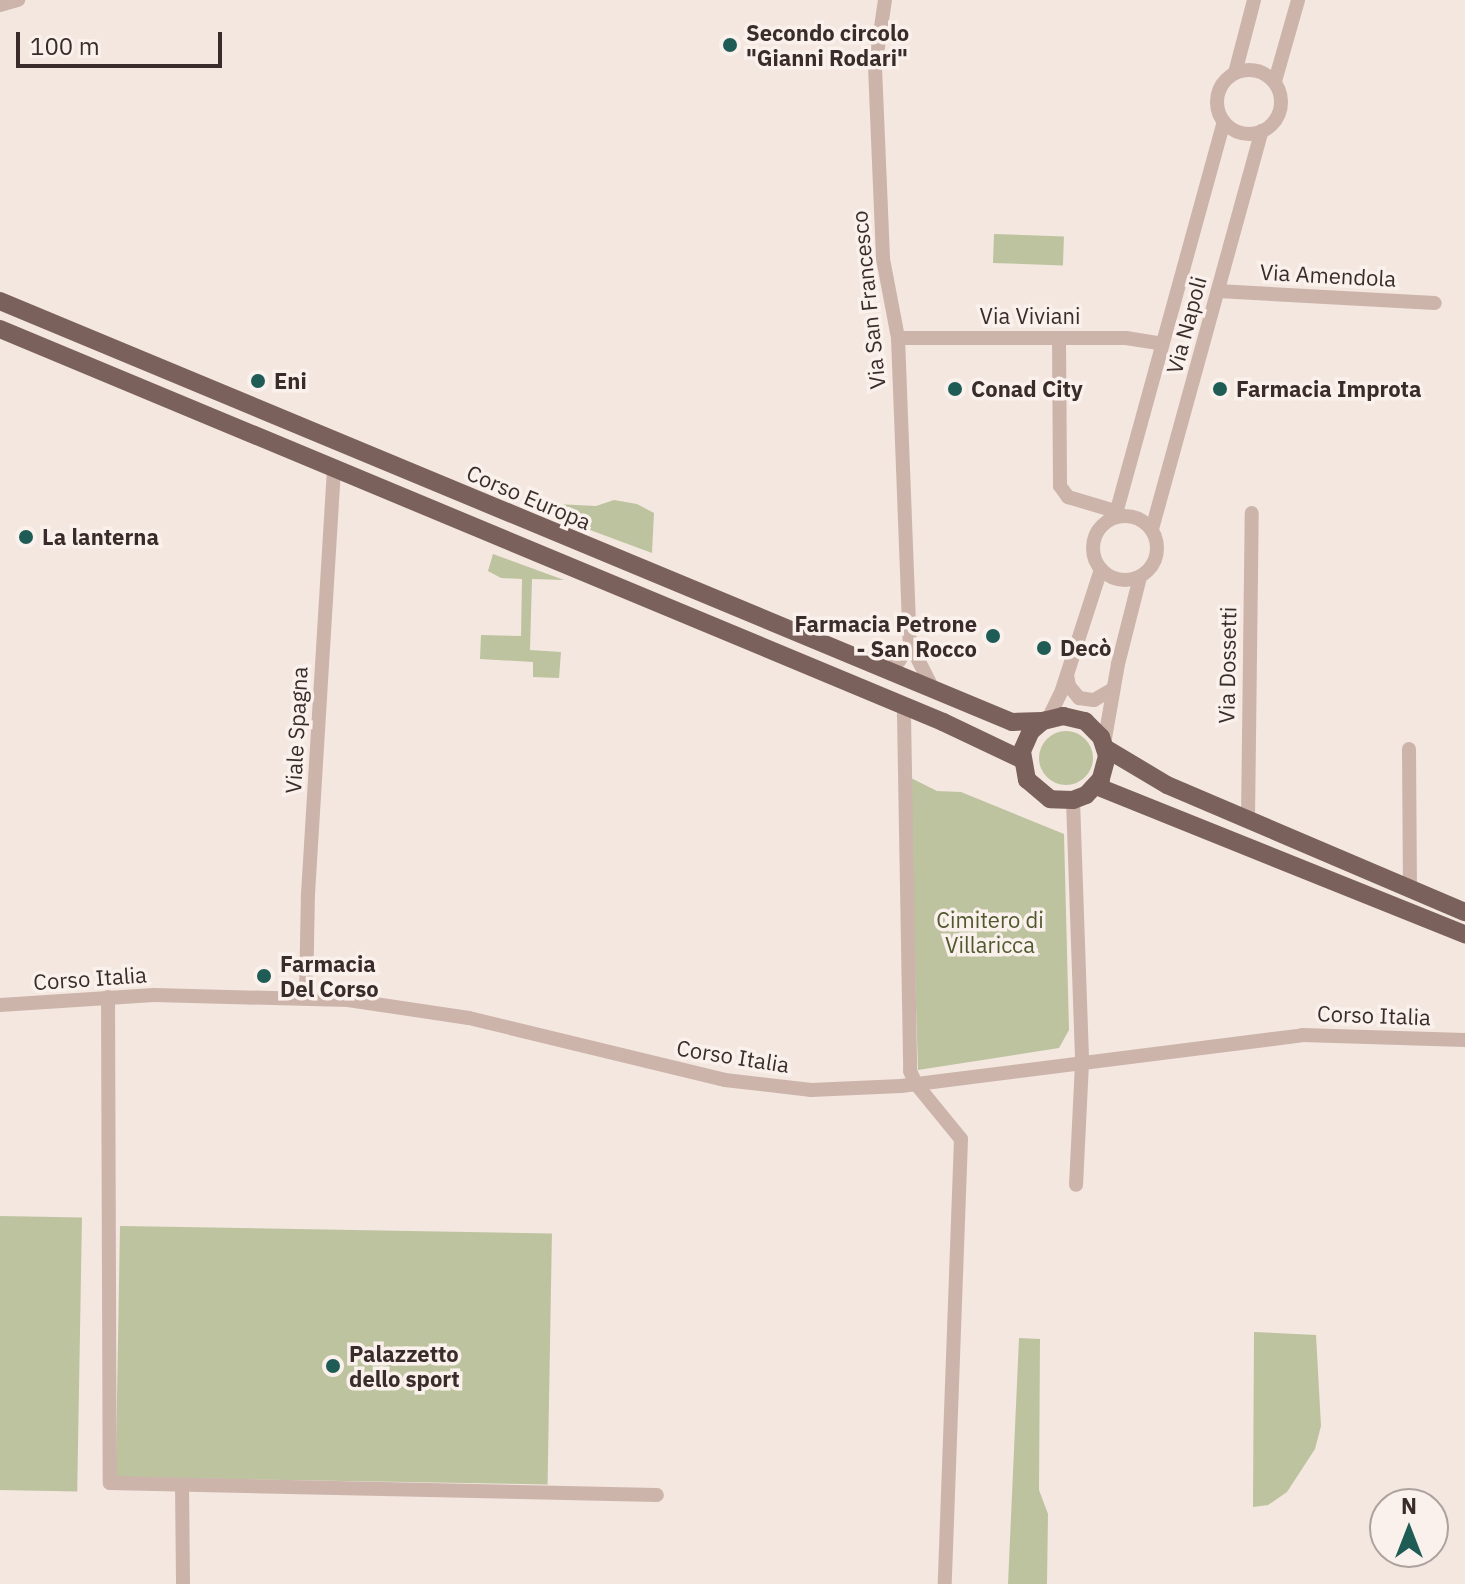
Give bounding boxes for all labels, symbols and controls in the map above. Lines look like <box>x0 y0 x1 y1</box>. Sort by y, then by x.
scale bar <box>20 16 226 66</box>
place label: Secondo circolo "Gianni Rodari" <box>746 19 909 70</box>
text: 100 m <box>30 30 100 62</box>
marker: Secondo circolo "Gianni Rodari" <box>721 36 739 54</box>
street label: Via San Francesco <box>846 210 890 390</box>
street label: Via Amendola <box>1259 258 1397 292</box>
street label: Via Napoli <box>1160 273 1212 377</box>
street label: Via Viviani <box>980 303 1080 329</box>
place label: Eni <box>274 368 307 394</box>
marker: Eni <box>249 372 267 390</box>
place label: Conad City <box>971 376 1083 402</box>
place label: Farmacia Improta <box>1236 376 1422 402</box>
marker: Conad City <box>946 380 964 398</box>
marker: Farmacia Improta <box>1211 380 1229 398</box>
street label: Corso Europa <box>463 459 595 535</box>
place label: La lanterna <box>42 524 159 550</box>
marker: La lanterna <box>17 528 35 546</box>
street label: Via Dossetti <box>1213 606 1241 724</box>
place label: Farmacia Petrone - San Rocco <box>795 610 977 662</box>
marker: Farmacia Petrone - San Rocco <box>984 627 1002 645</box>
place label: Decò <box>1060 635 1111 661</box>
marker: Decò <box>1035 639 1053 657</box>
street label: Viale Spagna <box>279 666 313 794</box>
park label: Cimitero di Villaricca <box>936 906 1044 958</box>
place label: Farmacia Del Corso <box>280 950 379 1002</box>
street label: Corso Italia <box>32 961 148 995</box>
marker: Farmacia Del Corso <box>255 967 273 985</box>
street label: Corso Italia <box>1317 1000 1431 1030</box>
street label: Corso Italia <box>675 1034 791 1078</box>
place label: Palazzetto dello sport <box>349 1340 460 1392</box>
marker: Palazzetto dello sport <box>324 1357 342 1375</box>
north arrow <box>1369 1488 1449 1568</box>
text: N <box>1401 1491 1417 1520</box>

